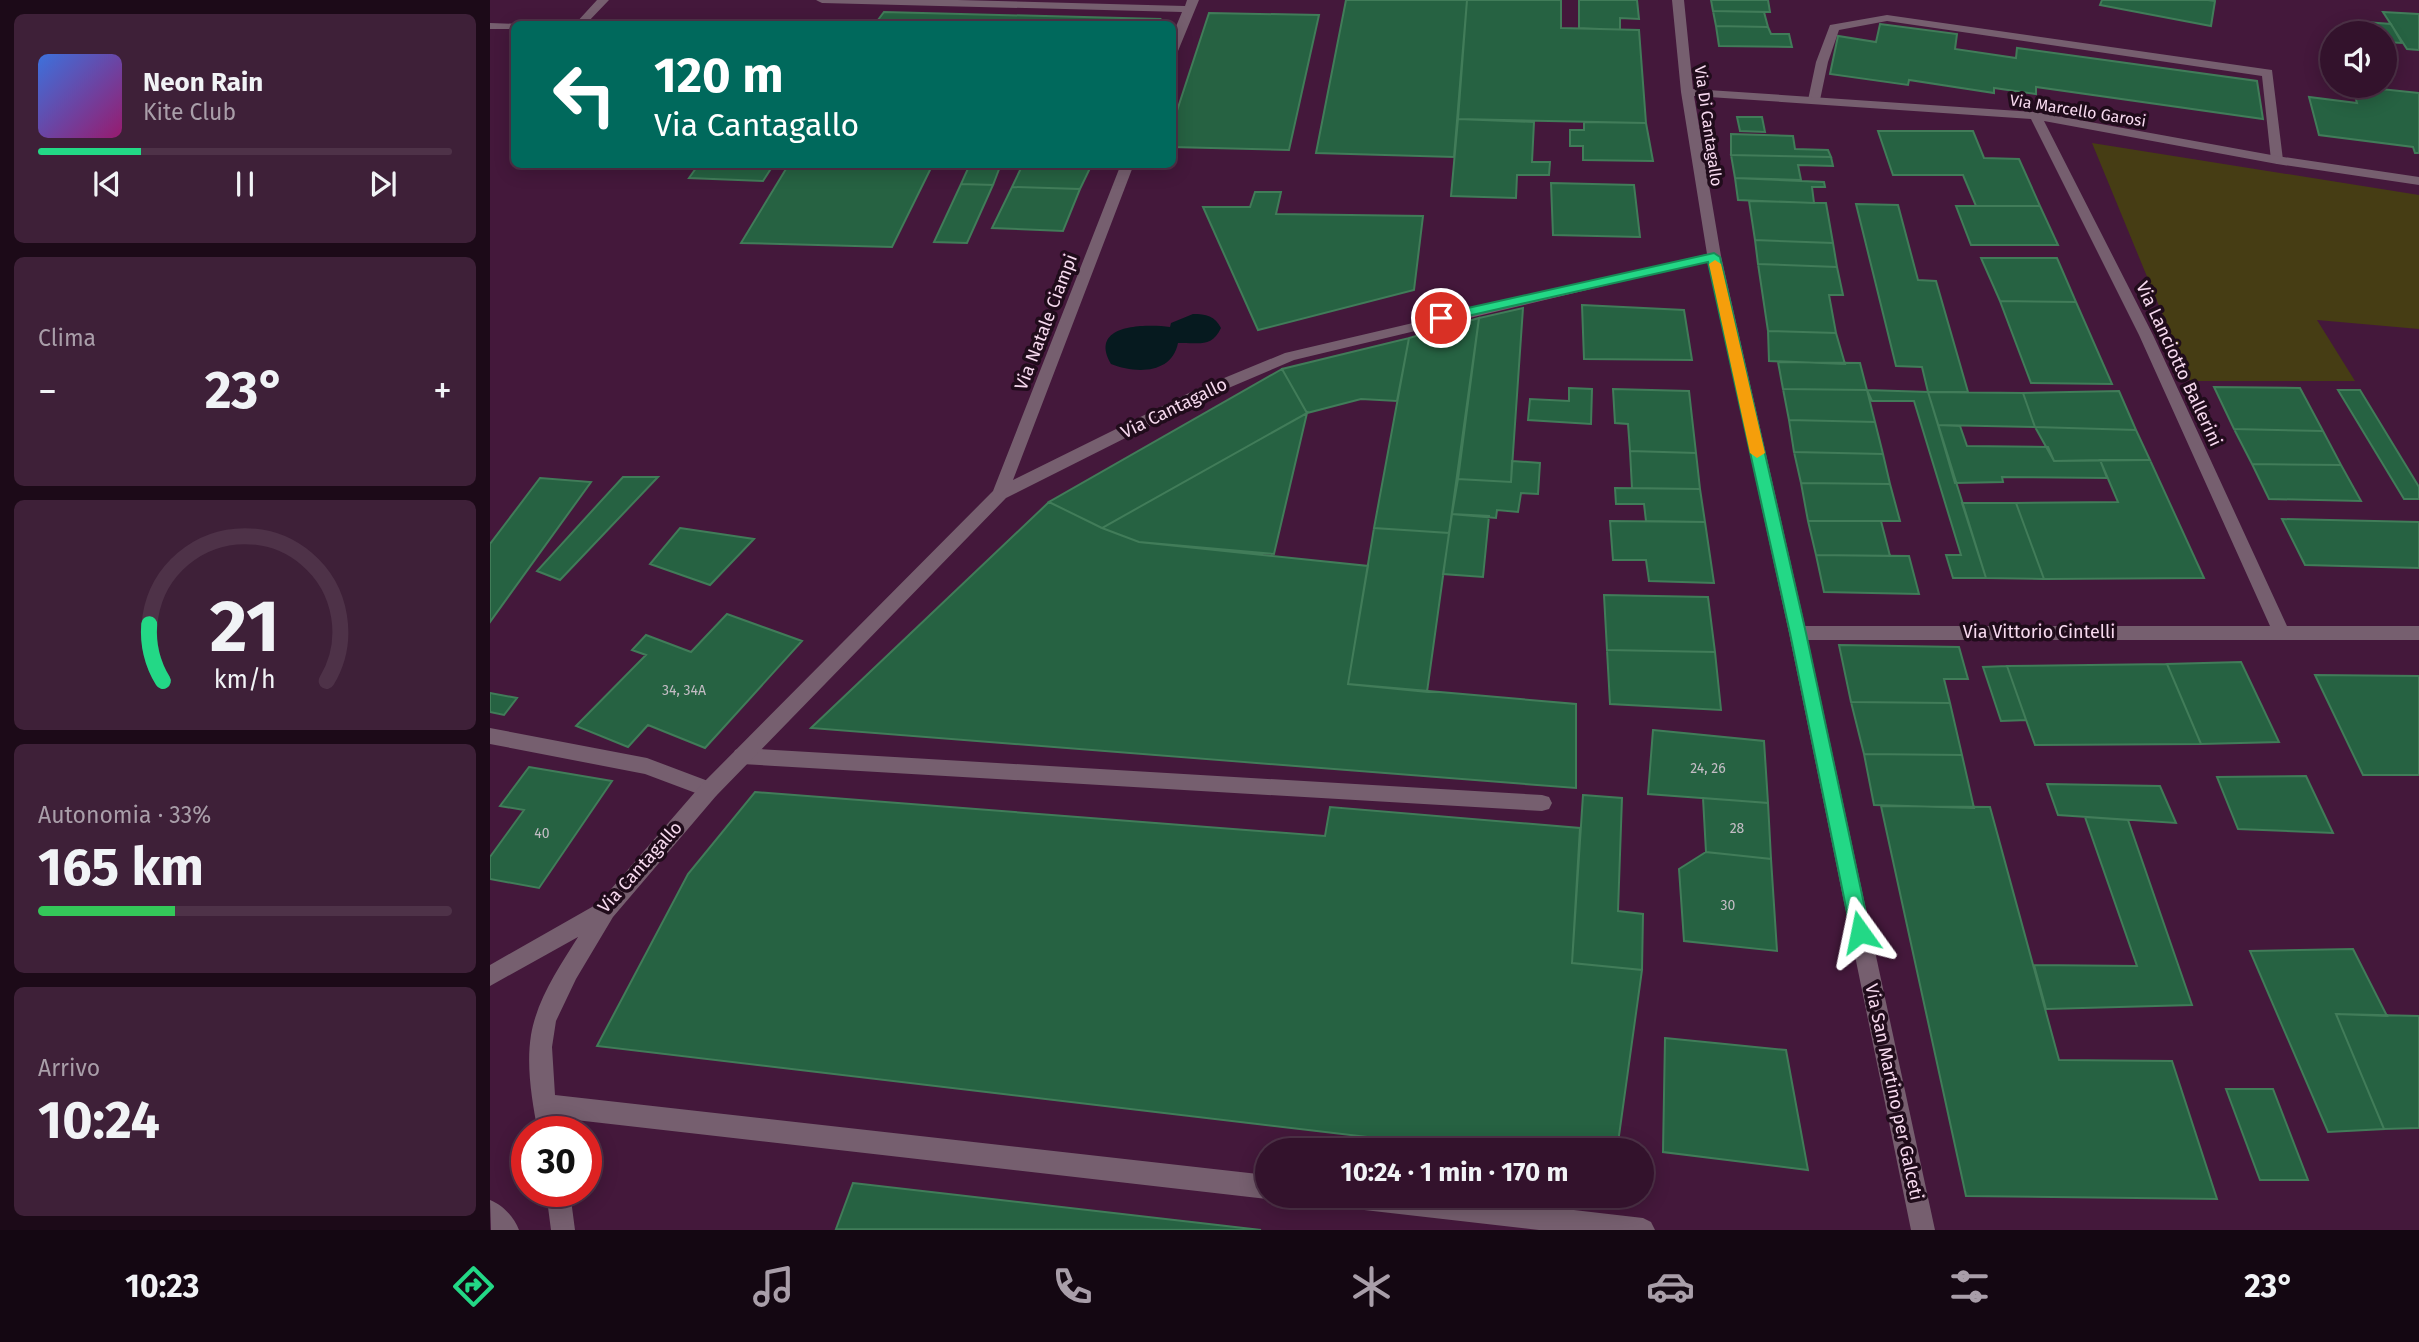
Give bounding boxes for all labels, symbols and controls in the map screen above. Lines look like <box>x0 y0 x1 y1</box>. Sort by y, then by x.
map controls <box>2320 21 2397 98</box>
button: sound <box>2320 21 2397 98</box>
text: 120 m <box>654 46 784 105</box>
icon: left <box>539 49 630 140</box>
street label: Via Di Cantagallo <box>1691 64 1726 188</box>
text: Neon Rain <box>143 67 263 98</box>
street label: Via Marcello Garosi <box>2008 90 2148 131</box>
text: Kite Club <box>143 98 236 126</box>
text: Via Cantagallo <box>654 106 859 144</box>
icon: previous <box>88 165 126 203</box>
icon: pause <box>226 165 264 203</box>
icon: next <box>364 165 402 203</box>
street label: Via Natale Ciampi <box>1010 251 1082 393</box>
street label: Via Lanciotto Ballerini <box>2131 278 2227 450</box>
pin <box>1411 288 1471 348</box>
icon: arrive <box>1422 299 1460 337</box>
text: Clima <box>38 324 96 352</box>
text: 23° <box>205 359 285 422</box>
text: − <box>38 368 57 414</box>
text: + <box>433 368 452 414</box>
street label: Via Cantagallo <box>1117 373 1231 443</box>
text: 21 <box>210 583 280 670</box>
street label: Via Vittorio Cintelli <box>1963 621 2115 643</box>
text: km/h <box>214 665 276 695</box>
house number: 34, 34A <box>662 682 706 699</box>
house number: 24, 26 <box>1690 760 1726 777</box>
text: Autonomia · 33% <box>38 801 211 829</box>
street label: Via Cantagallo <box>593 817 687 917</box>
house number: 28 <box>1730 820 1745 837</box>
house number: 40 <box>534 825 550 842</box>
text: 165 km <box>38 836 204 899</box>
position arrow <box>1823 895 1897 969</box>
house number: 30 <box>1721 897 1736 914</box>
street label: Via San Martino per Galceti <box>1860 982 1928 1202</box>
text: Arrivo <box>38 1054 100 1082</box>
text: 10:24 <box>38 1089 160 1152</box>
speed limit sign: 30 <box>511 1116 602 1207</box>
text: 10:24 · 1 min · 170 m <box>1341 1157 1568 1188</box>
icon: directions <box>449 1262 498 1311</box>
icon: music <box>749 1262 798 1311</box>
icon: phone <box>1048 1262 1097 1311</box>
icon: climate <box>1347 1262 1396 1311</box>
icon: car <box>1646 1262 1695 1311</box>
icon: filters <box>1945 1262 1994 1311</box>
text: 10:23 <box>125 1267 199 1305</box>
text: 23° <box>2244 1267 2294 1305</box>

